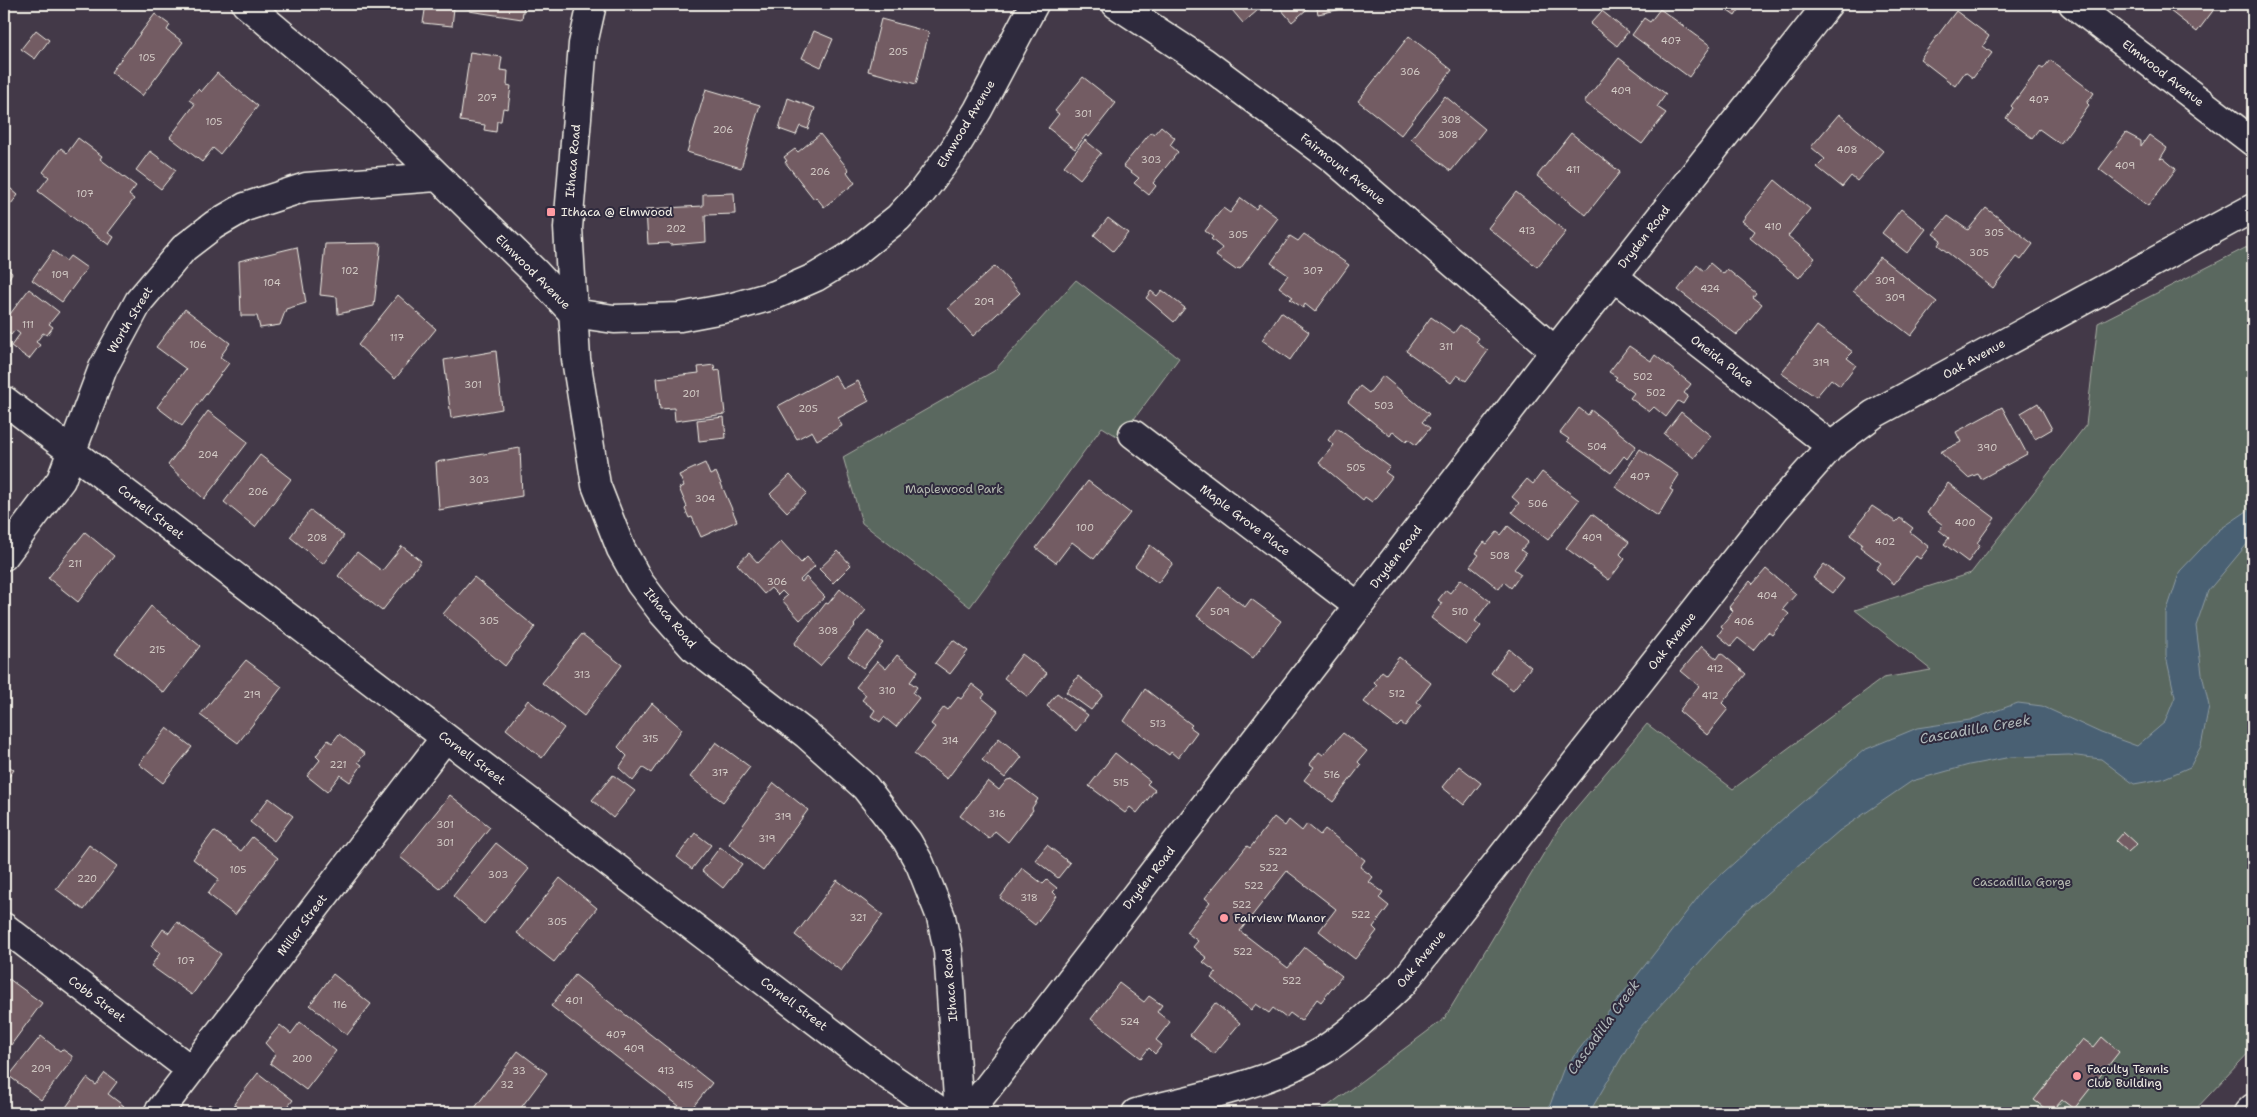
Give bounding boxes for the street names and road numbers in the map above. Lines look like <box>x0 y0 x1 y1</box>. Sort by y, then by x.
street label: Elmwood Avenue <box>2119 36 2207 110</box>
street label: Elmwood Avenue <box>933 77 999 171</box>
street label: Ithaca Road <box>562 123 584 198</box>
street label: Fairmount Avenue <box>1297 130 1389 208</box>
street label: Dryden Road <box>1614 202 1674 272</box>
street label: Elmwood Avenue <box>492 231 574 313</box>
street label: Worth Street <box>104 284 156 356</box>
street label: Oneida Place <box>1687 331 1757 391</box>
street label: Oak Avenue <box>1940 335 2008 383</box>
street label: Cornell Street <box>115 481 187 543</box>
street label: Maple Grove Place <box>1197 481 1294 559</box>
street label: Dryden Road <box>1366 522 1426 592</box>
street label: Ithaca Road <box>640 585 700 652</box>
street label: Oak Avenue <box>1644 609 1700 673</box>
street label: Cornell Street <box>435 728 509 788</box>
street label: Dryden Road <box>1119 843 1179 913</box>
street label: Miller Street <box>273 891 331 959</box>
street label: Oak Avenue <box>1393 927 1449 991</box>
street label: Ithaca Road <box>939 947 961 1022</box>
street label: Cobb Street <box>65 972 129 1026</box>
street label: Cornell Street <box>757 974 831 1034</box>

